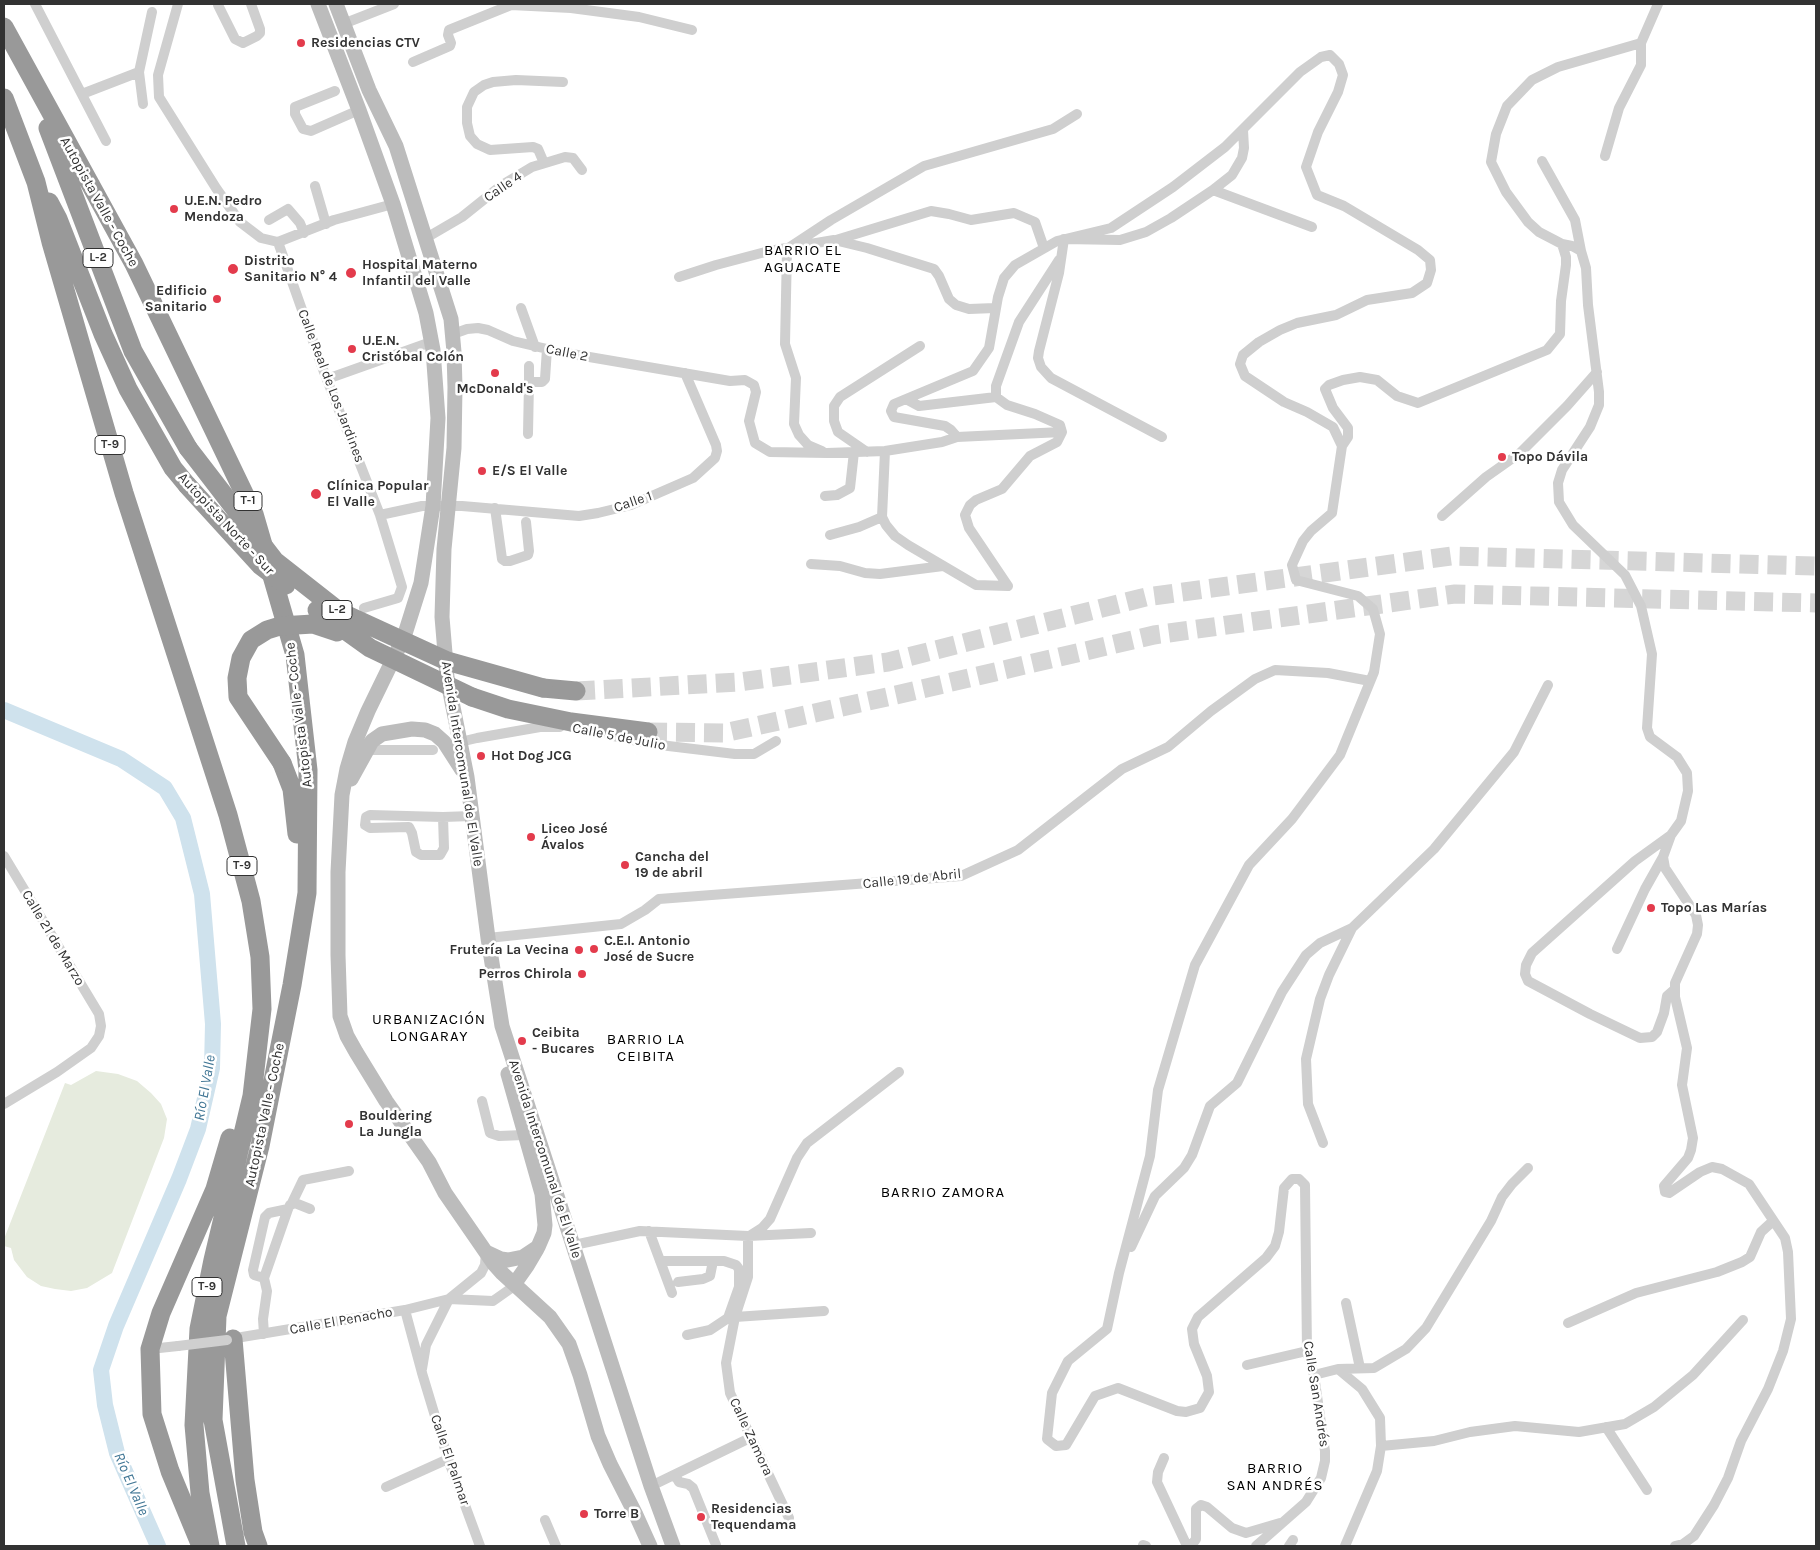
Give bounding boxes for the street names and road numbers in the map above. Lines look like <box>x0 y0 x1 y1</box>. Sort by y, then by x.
street label: Autopista Valle - Coche <box>56 134 142 270</box>
street label: Calle 4 <box>481 168 525 206</box>
road number: L-2 <box>83 248 113 268</box>
street label: Calle Real de Los Jardines <box>294 307 368 465</box>
street label: Calle 2 <box>544 341 590 365</box>
road number: T-9 <box>95 436 125 454</box>
street label: Autopista Norte - Sur <box>174 469 278 579</box>
street label: Calle 1 <box>612 488 654 516</box>
road number: T-1 <box>234 492 262 511</box>
road number: L-2 <box>322 600 352 620</box>
street label: Autopista Valle - Coche <box>282 641 316 789</box>
street label: Avenida Intercomunal de El Valle <box>437 660 487 868</box>
street label: Calle 5 de Julio <box>571 720 667 754</box>
road number: T-9 <box>227 856 257 876</box>
street label: Calle 19 de Abril <box>862 865 962 893</box>
street label: Calle 21 de Marzo <box>18 887 88 989</box>
street label: Autopista Valle - Coche <box>242 1042 288 1188</box>
street label: Avenida Intercomunal de El Valle <box>505 1058 585 1260</box>
road number: T-9 <box>192 1277 222 1296</box>
street label: Calle El Penacho <box>288 1304 394 1338</box>
street label: Calle San Andrés <box>1299 1340 1333 1448</box>
street label: Calle Zamora <box>726 1395 776 1479</box>
street label: Calle El Palmar <box>427 1412 473 1508</box>

